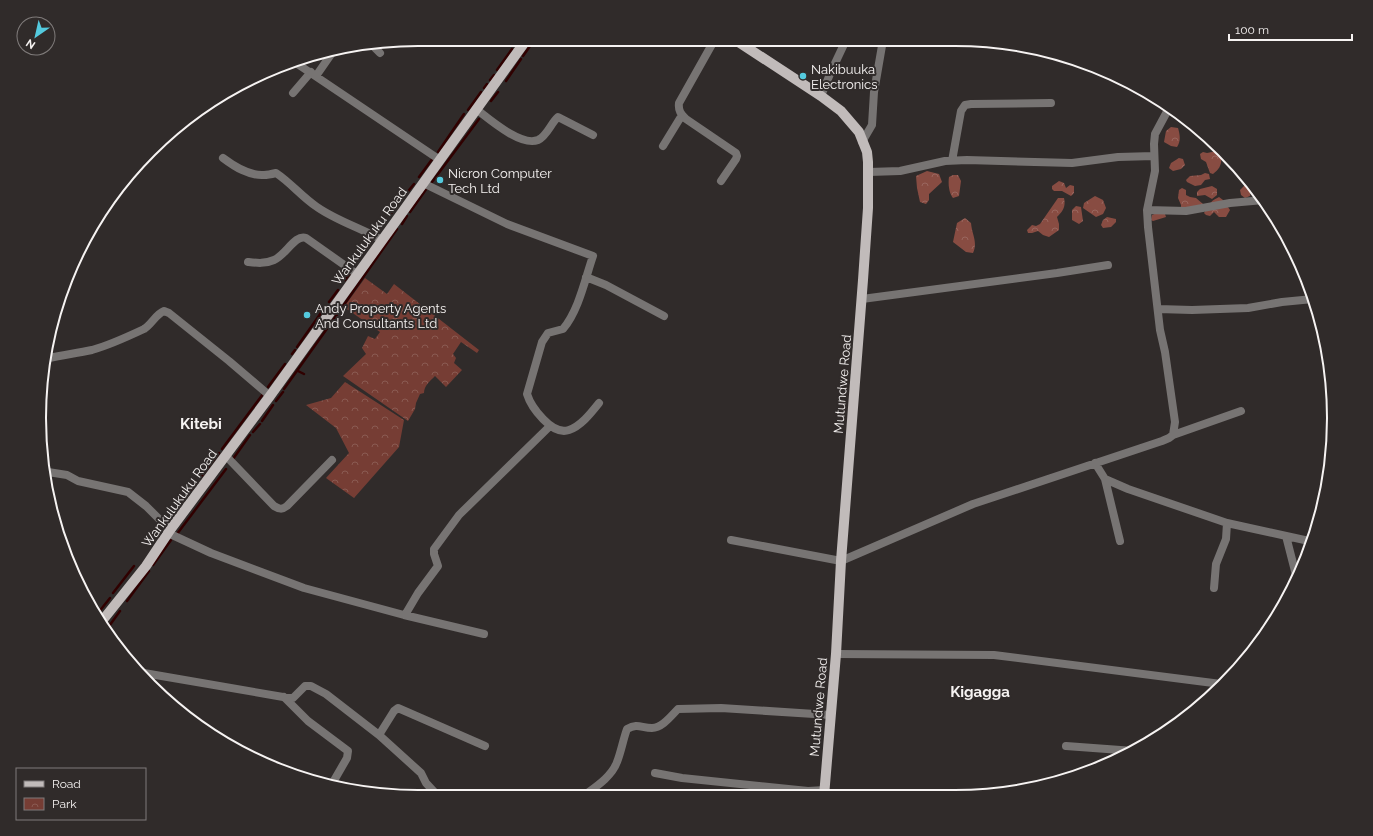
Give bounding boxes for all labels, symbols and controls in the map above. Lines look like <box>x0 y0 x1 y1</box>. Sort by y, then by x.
north arrow <box>16 16 56 56</box>
scale bar <box>1229 16 1352 42</box>
text: 100 m <box>1235 23 1269 37</box>
text: N <box>24 36 38 52</box>
place label: Nakibuuka Electronics <box>811 62 878 92</box>
marker: Nakibuuka Electronics <box>798 71 808 81</box>
place label: Nicron Computer Tech Ltd <box>448 166 552 196</box>
marker: Nicron Computer Tech Ltd <box>435 175 445 185</box>
street label: Wankulukuku Road <box>329 184 410 288</box>
place label: Andy Property Agents And Consultants Ltd <box>315 301 446 331</box>
marker: Andy Property Agents And Consultants Ltd <box>302 310 312 320</box>
street label: Mutundwe Road <box>831 334 854 434</box>
district label: Kitebi <box>180 415 222 433</box>
street label: Wankulukuku Road <box>139 446 220 550</box>
street label: Mutundwe Road <box>807 657 830 757</box>
district label: Kigagga <box>950 683 1010 701</box>
legend <box>16 768 146 820</box>
text: Road <box>52 777 81 791</box>
text: Park <box>52 797 77 811</box>

